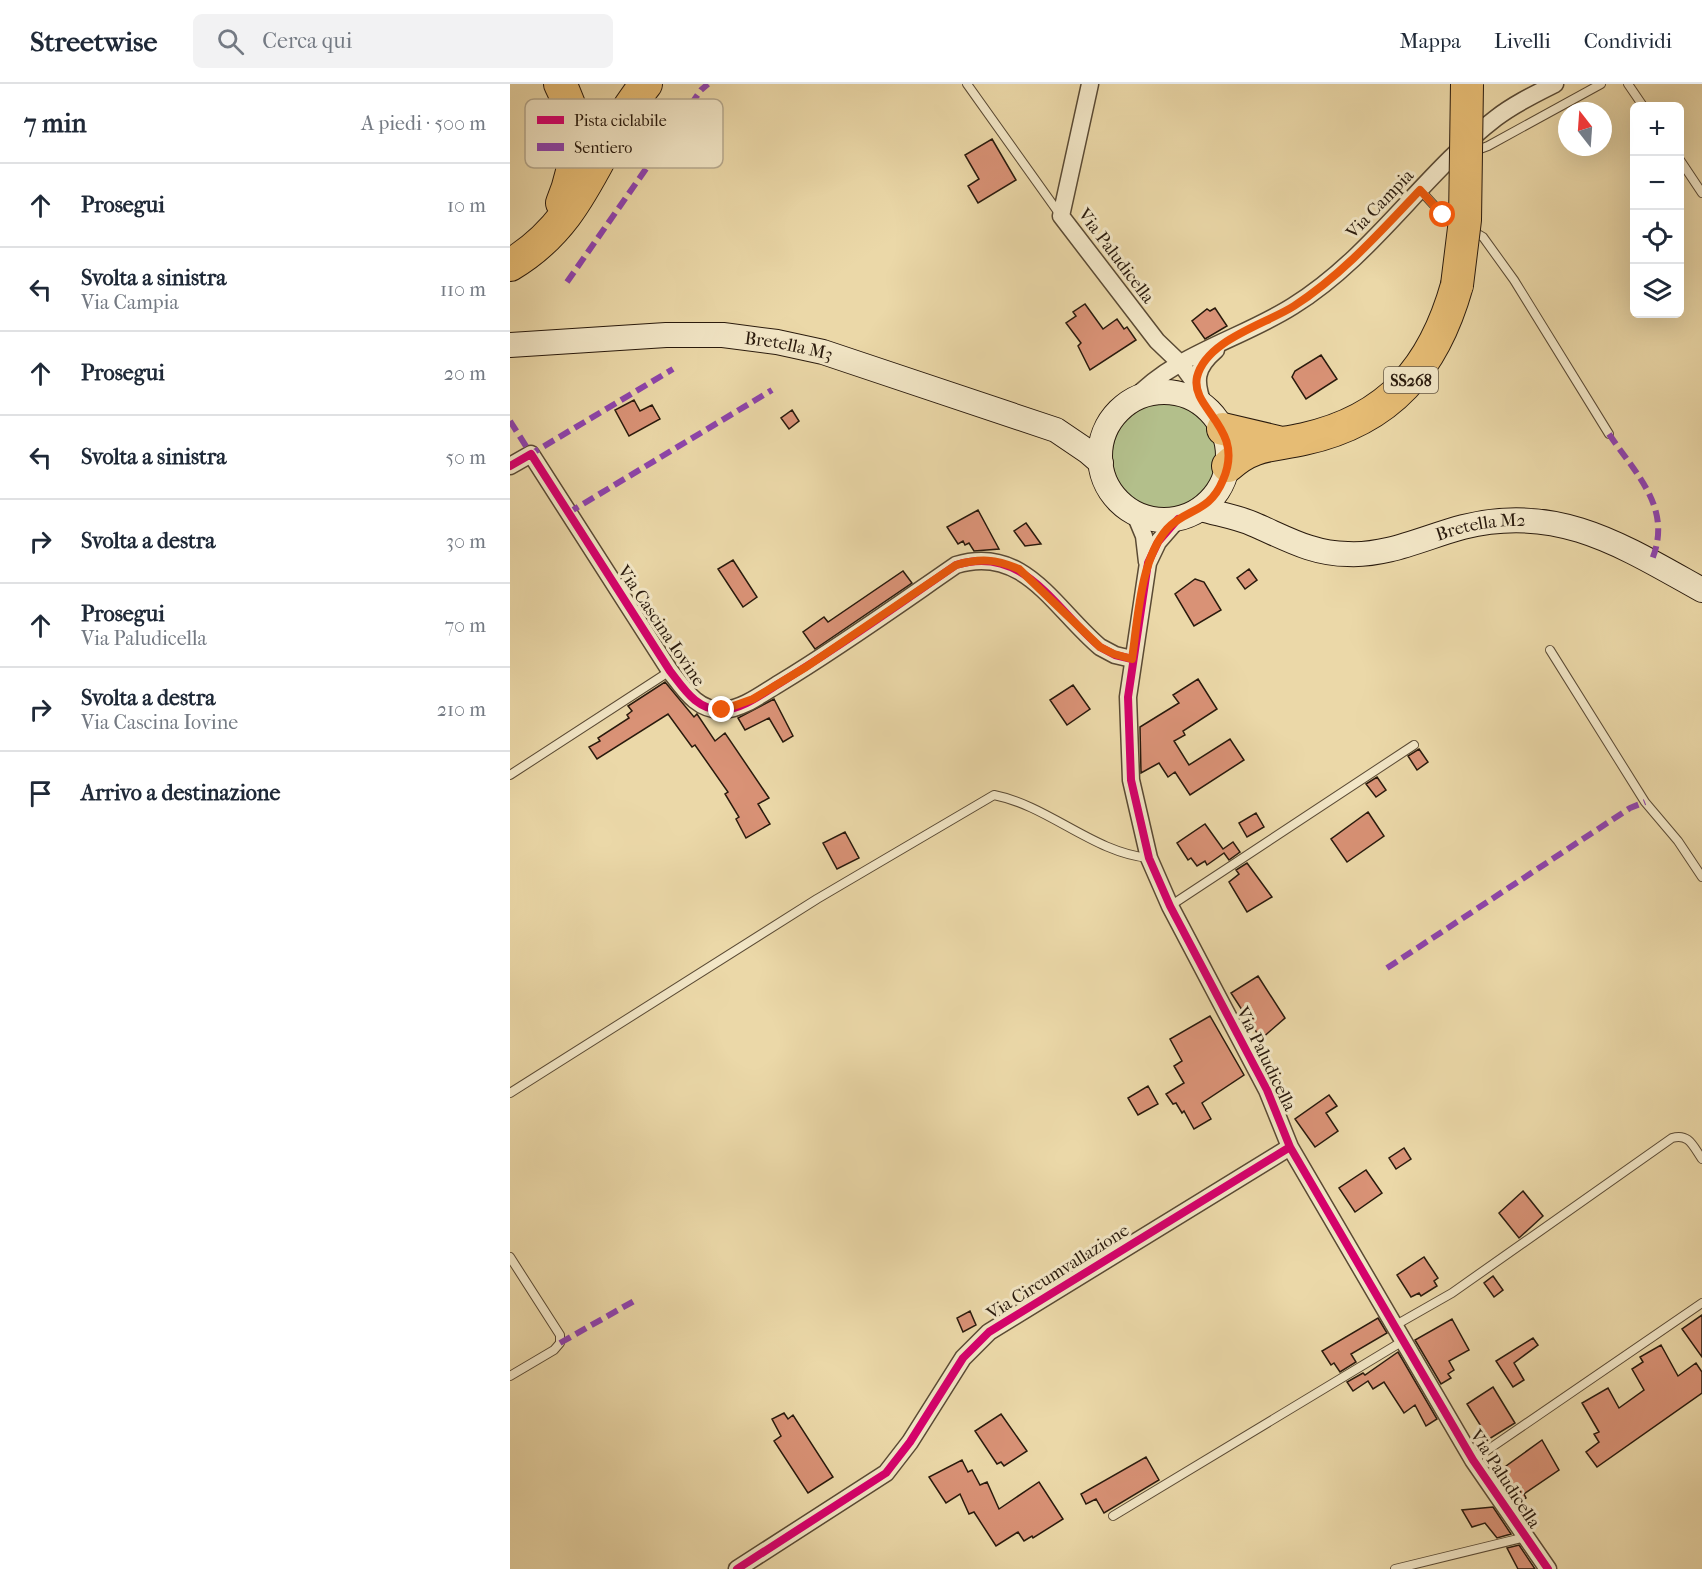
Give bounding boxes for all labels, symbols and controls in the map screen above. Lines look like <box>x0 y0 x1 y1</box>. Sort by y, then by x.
search box <box>193 14 613 68</box>
text: Streetwise <box>30 25 157 58</box>
icon: search <box>214 25 247 58</box>
text: Cerca qui <box>262 28 352 54</box>
text: Mappa <box>1400 29 1461 53</box>
text: Livelli <box>1494 29 1551 53</box>
text: Condividi <box>1584 29 1672 53</box>
legend <box>525 99 723 168</box>
north arrow <box>1558 102 1612 156</box>
map controls <box>1630 102 1684 318</box>
button: + <box>1630 102 1684 156</box>
text: 7 min <box>24 108 87 139</box>
text: Pista ciclabile <box>574 111 667 130</box>
text: A piedi · 500 m <box>361 112 486 135</box>
text: Sentiero <box>574 138 632 157</box>
button: − <box>1630 156 1684 210</box>
street label: Via Campia <box>1341 165 1419 244</box>
icon: ahead <box>24 189 57 222</box>
text: Prosegui <box>81 192 165 218</box>
text: 10 m <box>447 194 486 217</box>
route start <box>1429 201 1455 227</box>
street label: Via Paludicella <box>1073 204 1159 308</box>
button: locate <box>1630 210 1684 264</box>
button: layers <box>1630 264 1684 318</box>
text: Svolta a sinistra <box>81 265 226 291</box>
icon: left <box>24 273 57 306</box>
text: 110 m <box>440 278 486 301</box>
text: Via Campia <box>81 291 179 314</box>
street label: Bretella M3 <box>743 327 836 365</box>
icon: ahead <box>24 357 57 390</box>
text: Prosegui <box>81 360 165 386</box>
text: 20 m <box>444 362 486 385</box>
road number: SS268 <box>1384 367 1438 393</box>
icon: left <box>24 441 57 474</box>
text: Svolta a sinistra <box>81 444 226 470</box>
text: 50 m <box>445 446 486 469</box>
street label: Bretella M2 <box>1433 509 1526 545</box>
icon: right <box>24 525 57 558</box>
text: Svolta a destra <box>81 528 215 554</box>
text: 30 m <box>446 530 486 553</box>
street label: Via Cascina Iovine <box>612 561 709 691</box>
text: Prosegui <box>81 601 165 627</box>
icon: ahead <box>24 609 57 642</box>
text: 70 m <box>444 614 486 637</box>
text: Via Paludicella <box>81 627 207 650</box>
text: Svolta a destra <box>81 685 215 711</box>
icon: right <box>24 693 57 726</box>
route end <box>708 696 734 722</box>
text: 210 m <box>437 698 486 721</box>
text: Via Cascina Iovine <box>81 711 238 734</box>
icon: arrive <box>24 777 57 810</box>
text: Arrivo a destinazione <box>81 780 280 806</box>
street label: Via Paludicella <box>1231 1003 1301 1115</box>
street label: Via Circumvallazione <box>982 1220 1133 1325</box>
street label: Via Paludicella <box>1465 1425 1545 1533</box>

